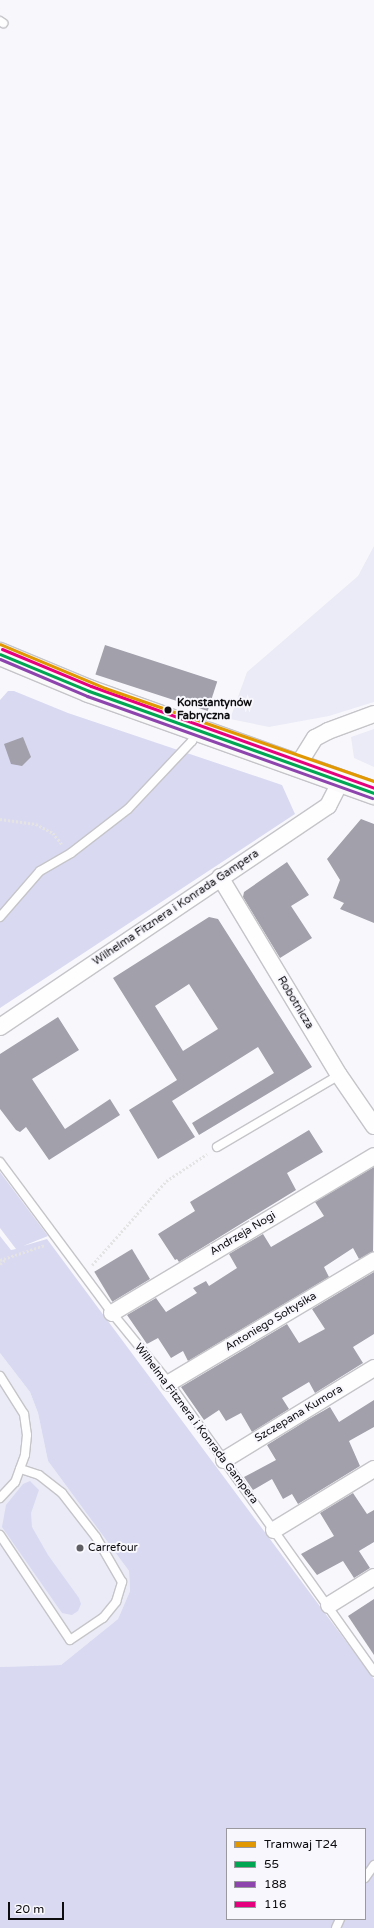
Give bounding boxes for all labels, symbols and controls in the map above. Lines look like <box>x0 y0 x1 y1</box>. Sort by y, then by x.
place label: Konstantynów Fabryczna <box>177 697 252 723</box>
marker: Konstantynów Fabryczna <box>162 704 174 716</box>
street label: Wilhelma Fitznera i Konrada Gampera <box>90 847 262 969</box>
street label: Robotnicza <box>274 974 316 1032</box>
street label: Andrzeja Nogi <box>208 1209 278 1259</box>
street label: Antoniego Sołtysika <box>223 1290 319 1354</box>
street label: Wilhelma Fitznera i Konrada Gampera <box>131 1341 261 1507</box>
street label: Szczepana Kumora <box>253 1383 345 1445</box>
place label: Carrefour <box>88 1541 138 1555</box>
marker: Carrefour <box>75 1543 85 1553</box>
legend <box>226 1828 366 1920</box>
text: Tramwaj T24 <box>264 1837 338 1851</box>
text: 55 <box>264 1857 279 1871</box>
text: 188 <box>264 1877 287 1891</box>
scale bar <box>10 1894 66 1920</box>
text: 116 <box>264 1897 287 1911</box>
text: 20 m <box>15 1902 44 1916</box>

